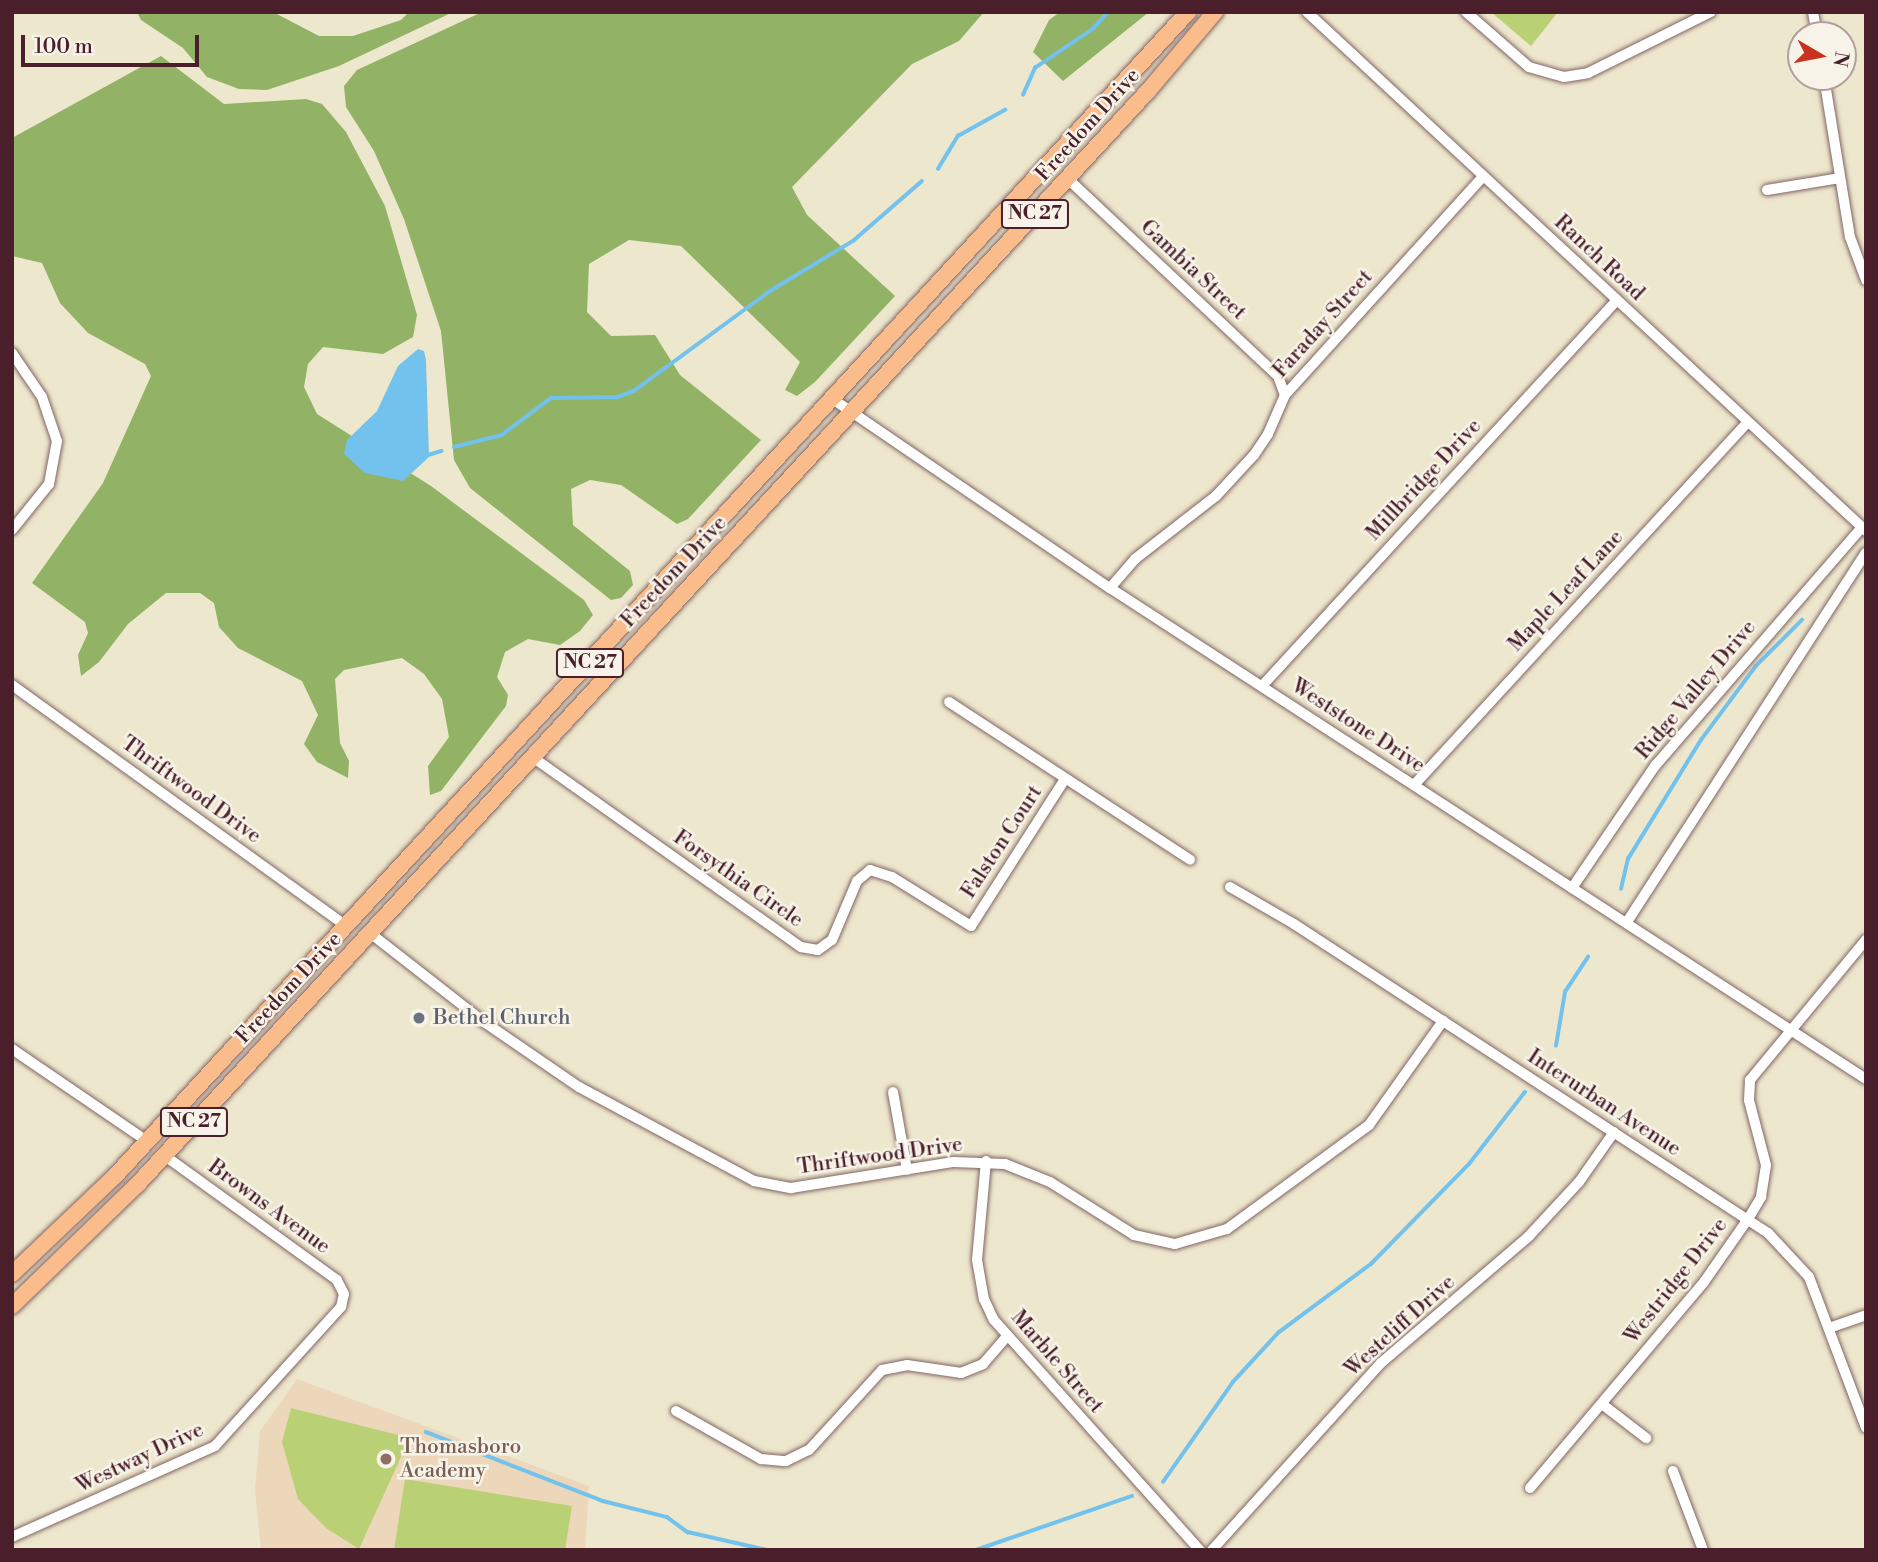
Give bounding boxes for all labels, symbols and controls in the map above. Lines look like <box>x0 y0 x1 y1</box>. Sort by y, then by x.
scale bar <box>24 21 203 65</box>
north arrow <box>1787 21 1857 91</box>
text: 100 m <box>34 34 93 60</box>
text: N <box>1828 50 1854 69</box>
street label: Freedom Drive <box>1031 63 1145 187</box>
road number: NC 27 <box>1000 198 1070 230</box>
street label: Ranch Road <box>1549 210 1649 306</box>
street label: Gambia Street <box>1135 215 1251 325</box>
street label: Faraday Street <box>1268 265 1378 383</box>
street label: Millbridge Drive <box>1361 414 1487 546</box>
street label: Freedom Drive <box>616 511 732 633</box>
street label: Maple Leaf Lane <box>1503 525 1629 657</box>
street label: Ridge Valley Drive <box>1631 615 1761 765</box>
road number: NC 27 <box>555 648 625 678</box>
street label: Weststone Drive <box>1286 673 1430 779</box>
street label: Thriftwood Drive <box>116 731 266 849</box>
street label: Falston Court <box>956 781 1048 903</box>
street label: Forsythia Circle <box>668 825 808 933</box>
street label: Freedom Drive <box>231 927 347 1049</box>
place label: Bethel Church <box>433 1005 570 1031</box>
marker: Bethel Church <box>411 1010 427 1026</box>
street label: Interurban Avenue <box>1523 1044 1685 1162</box>
road number: NC 27 <box>159 1106 229 1138</box>
street label: Thriftwood Drive <box>796 1132 964 1180</box>
street label: Browns Avenue <box>203 1154 335 1260</box>
street label: Westridge Drive <box>1619 1213 1733 1349</box>
street label: Westcliff Drive <box>1340 1270 1460 1382</box>
street label: Marble Street <box>1005 1305 1109 1419</box>
street label: Westway Drive <box>72 1417 208 1499</box>
place label: Thomasboro Academy <box>400 1434 521 1484</box>
marker: Thomasboro Academy <box>378 1451 394 1467</box>

